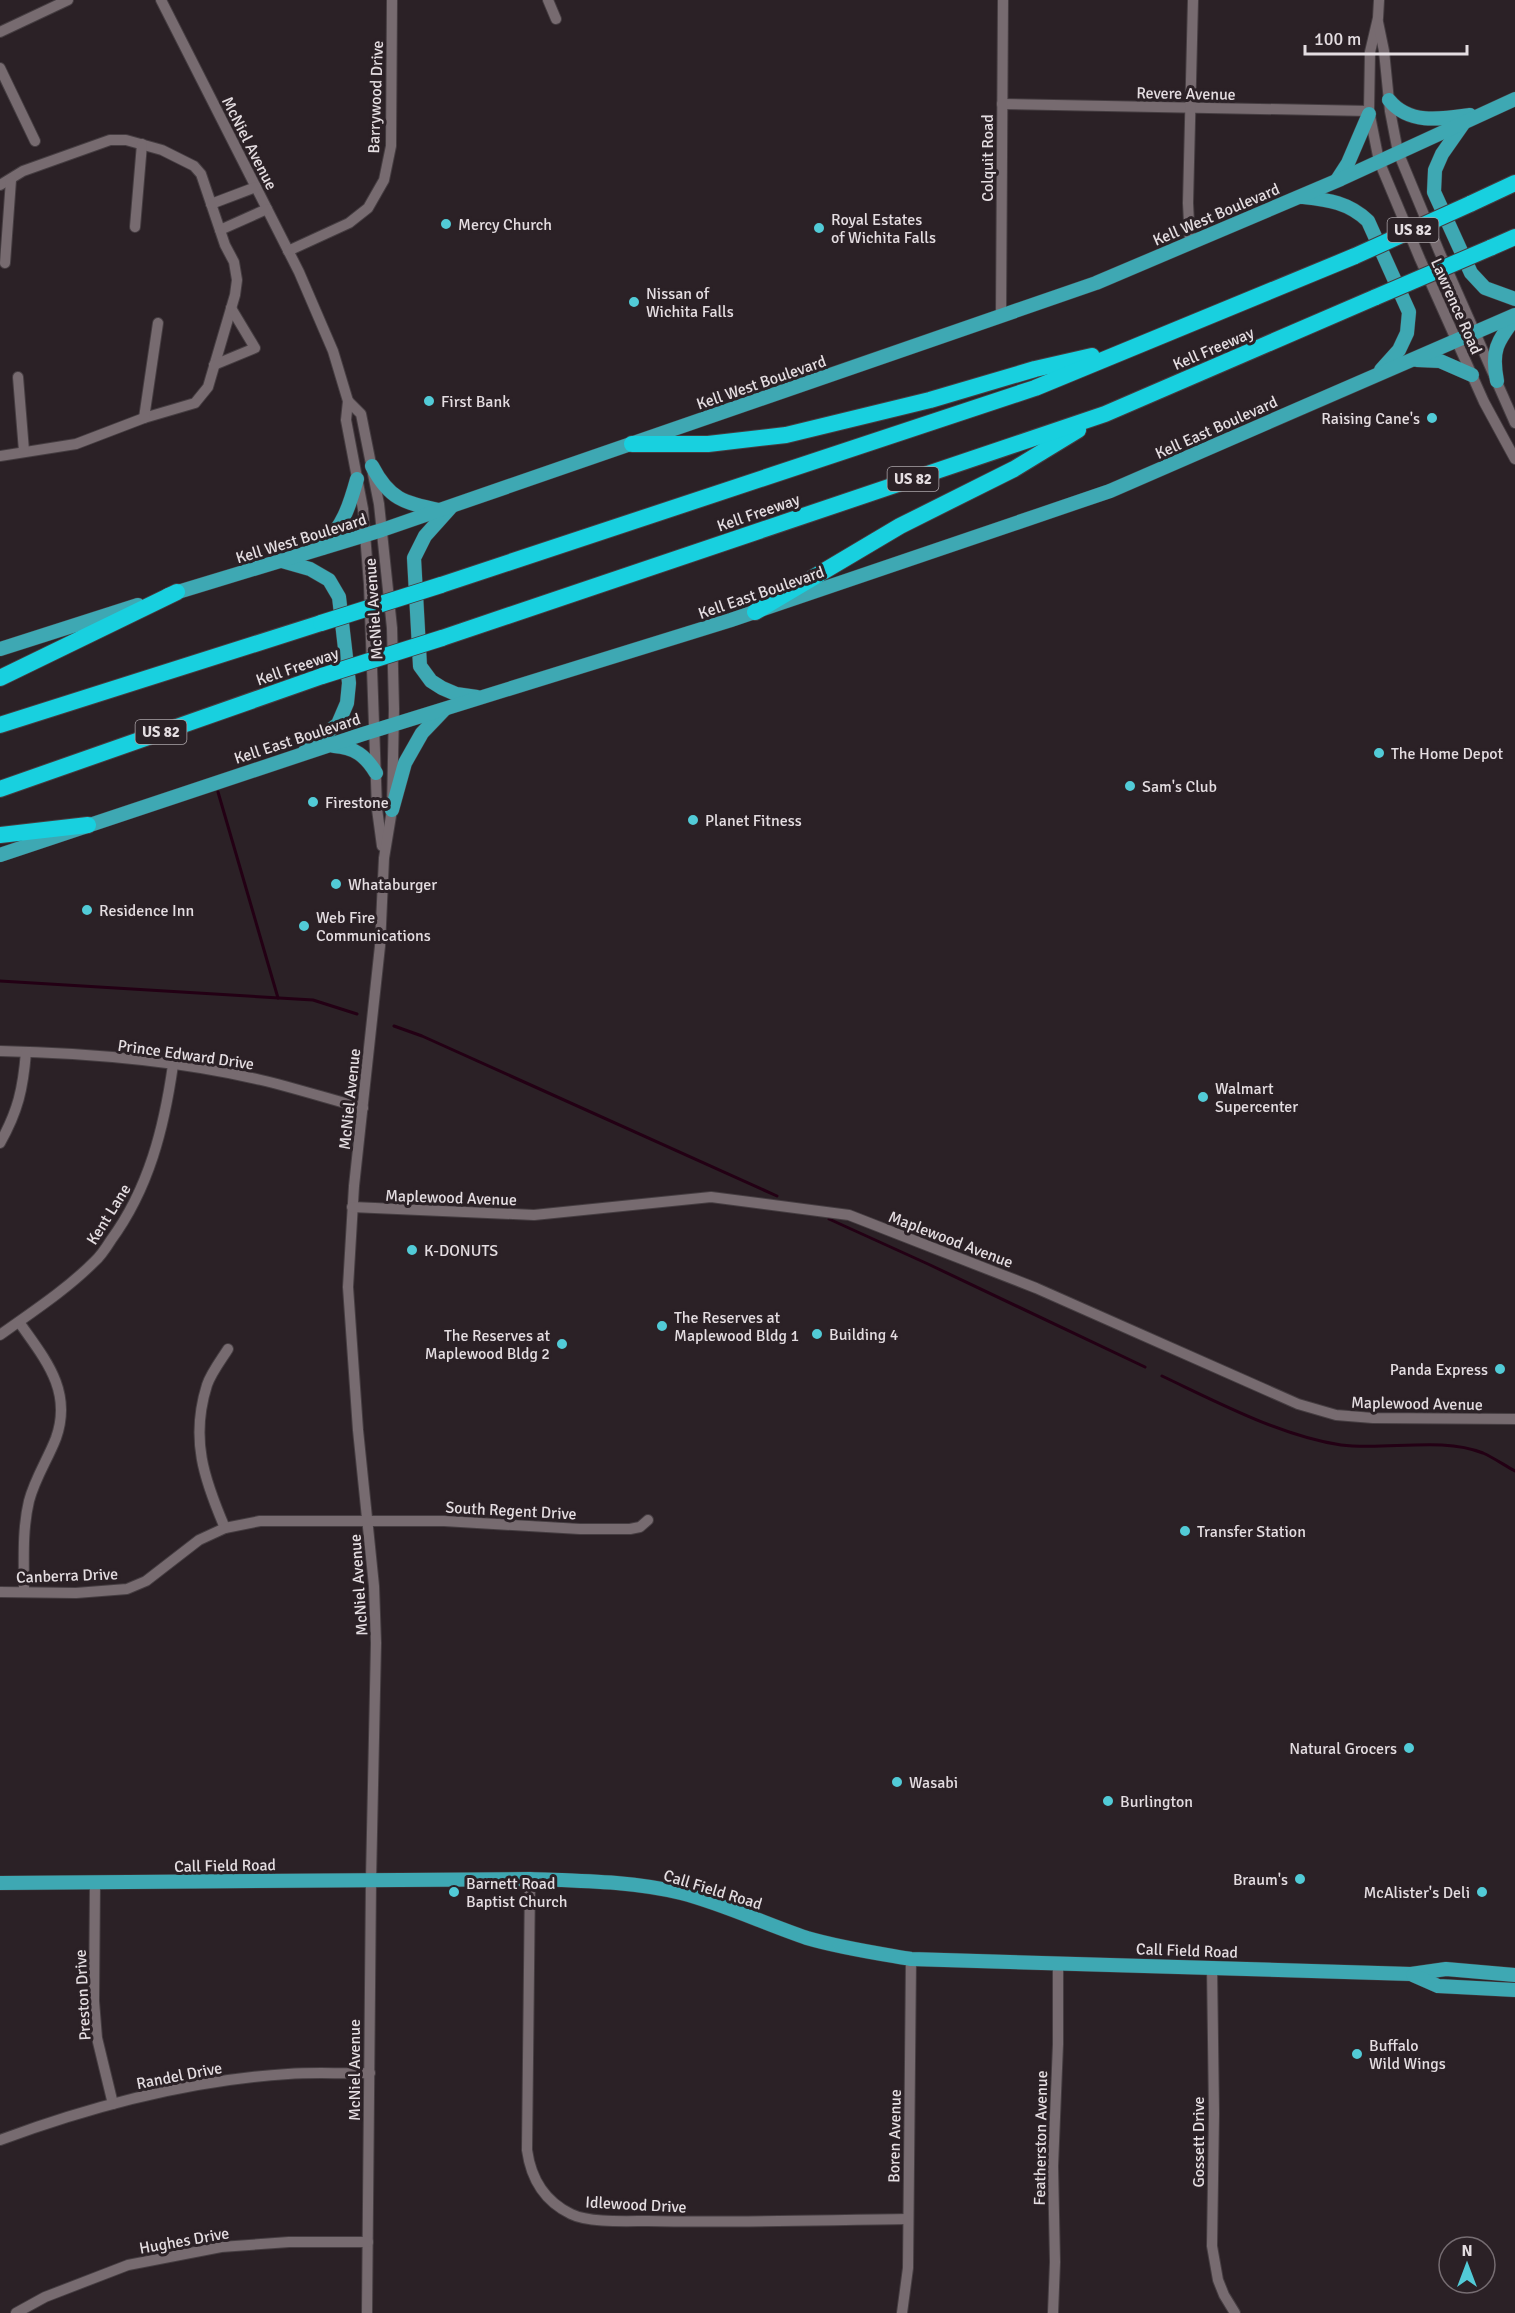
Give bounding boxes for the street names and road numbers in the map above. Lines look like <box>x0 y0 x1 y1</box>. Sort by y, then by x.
street label: Barrywood Drive <box>364 40 388 154</box>
street label: Revere Avenue <box>1136 83 1236 105</box>
street label: McNiel Avenue <box>217 93 281 193</box>
street label: Colquit Road <box>978 114 998 202</box>
street label: Kell West Boulevard <box>1150 179 1283 251</box>
road number: US 82 <box>1388 218 1438 242</box>
street label: Lawrence Road <box>1426 255 1486 358</box>
street label: Kell Freeway <box>1170 323 1257 375</box>
street label: Kell West Boulevard <box>694 351 829 415</box>
street label: Kell East Boulevard <box>1152 392 1281 464</box>
road number: US 82 <box>888 467 938 491</box>
street label: Kell Freeway <box>714 489 803 536</box>
street label: Kell West Boulevard <box>233 510 369 568</box>
street label: McNiel Avenue <box>360 557 388 660</box>
street label: Kell East Boulevard <box>696 562 827 624</box>
street label: Kell Freeway <box>253 643 342 690</box>
street label: Kell East Boulevard <box>232 709 363 769</box>
road number: US 82 <box>136 720 186 744</box>
street label: Prince Edward Drive <box>116 1036 255 1074</box>
street label: McNiel Avenue <box>335 1047 365 1151</box>
street label: Kent Lane <box>82 1180 135 1249</box>
street label: Maplewood Avenue <box>385 1186 517 1210</box>
street label: Maplewood Avenue <box>885 1207 1016 1273</box>
street label: Maplewood Avenue <box>1351 1393 1483 1415</box>
street label: South Regent Drive <box>445 1498 577 1524</box>
street label: McNiel Avenue <box>345 1533 373 1636</box>
street label: Canberra Drive <box>16 1564 118 1588</box>
street label: Call Field Road <box>174 1855 276 1877</box>
street label: Call Field Road <box>661 1865 764 1914</box>
street label: Call Field Road <box>1136 1939 1238 1963</box>
street label: Preston Drive <box>71 1949 95 2041</box>
street label: McNiel Avenue <box>345 2019 365 2121</box>
street label: Randel Drive <box>135 2058 224 2094</box>
street label: Featherston Avenue <box>1030 2070 1052 2206</box>
street label: Boren Avenue <box>884 2089 906 2183</box>
street label: Gossett Drive <box>1189 2096 1209 2188</box>
street label: Idlewood Drive <box>585 2192 687 2218</box>
street label: Hughes Drive <box>138 2223 231 2259</box>

